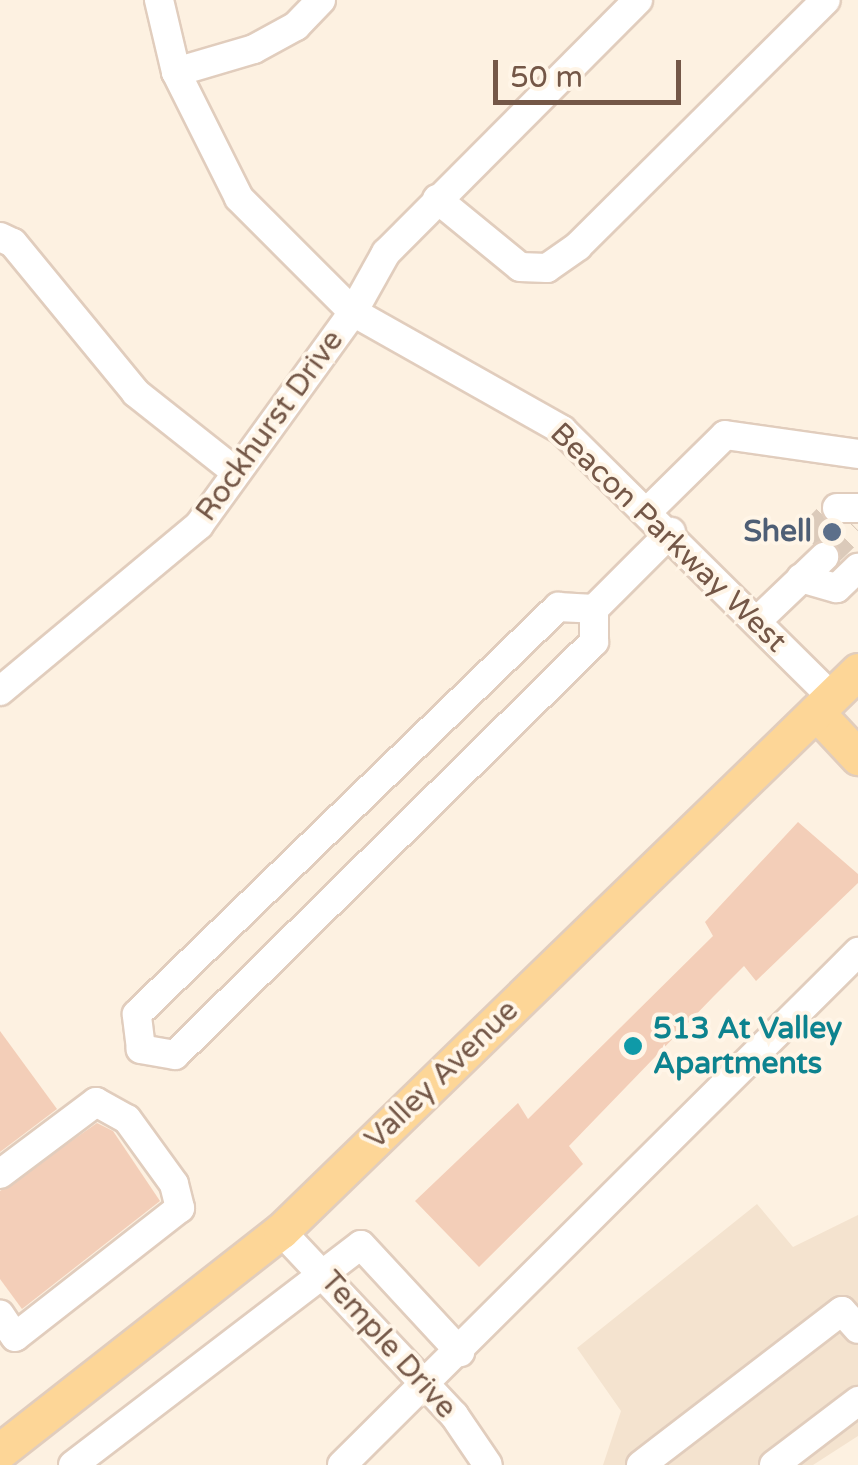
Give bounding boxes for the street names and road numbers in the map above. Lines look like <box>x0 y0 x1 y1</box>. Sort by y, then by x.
street label: Rockhurst Drive <box>189 323 351 529</box>
street label: Beacon Parkway West <box>542 416 794 660</box>
street label: Valley Avenue <box>358 993 526 1157</box>
street label: Temple Drive <box>312 1264 464 1426</box>

